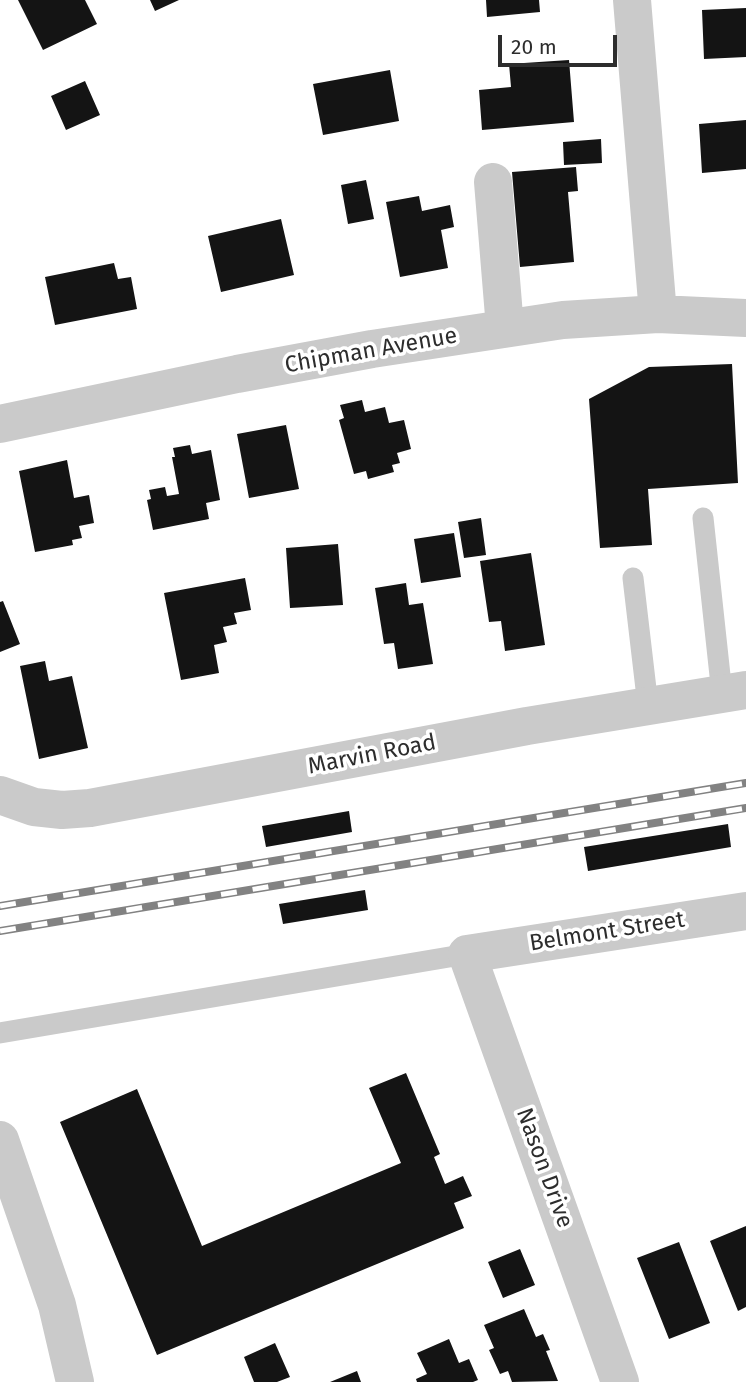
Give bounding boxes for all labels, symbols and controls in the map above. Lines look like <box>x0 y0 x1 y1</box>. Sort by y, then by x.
scale bar <box>501 21 620 65</box>
text: 20 m <box>511 34 557 60</box>
street label: Chipman Avenue <box>283 322 459 380</box>
street label: Marvin Road <box>306 729 438 781</box>
street label: Belmont Street <box>527 906 687 958</box>
street label: Nason Drive <box>510 1104 578 1232</box>

